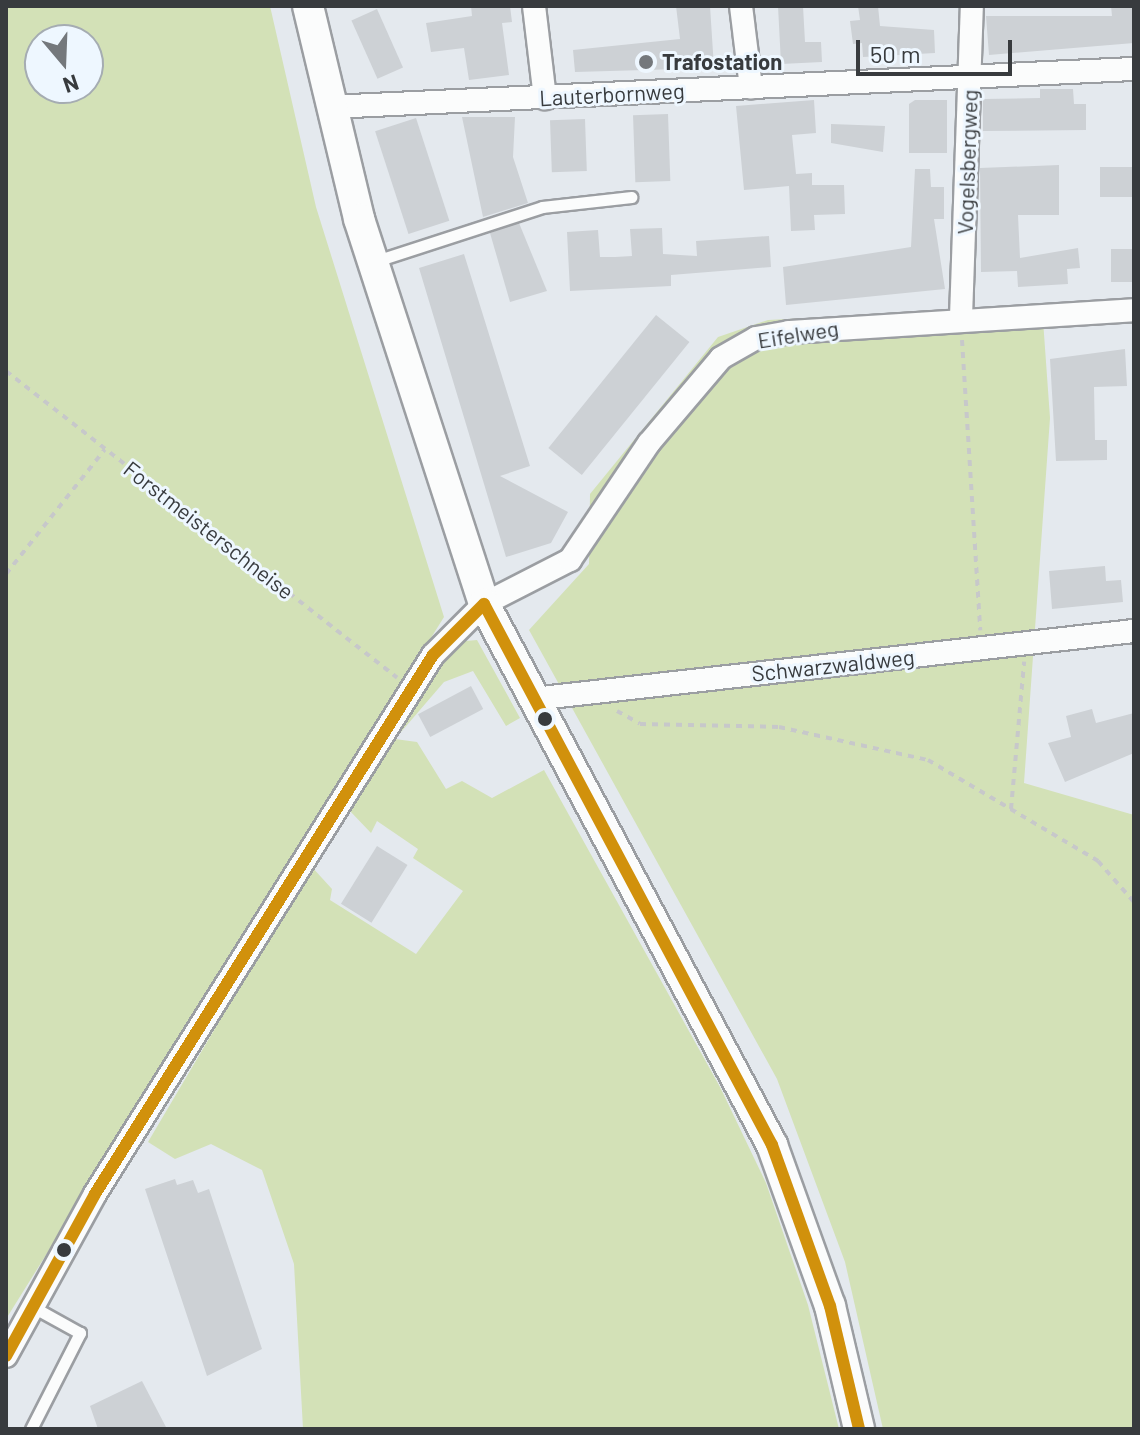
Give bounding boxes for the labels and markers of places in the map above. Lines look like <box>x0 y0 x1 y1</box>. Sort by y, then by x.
place label: Trafostation <box>662 49 782 75</box>
marker: Trafostation <box>637 53 655 71</box>
unlabelled marker <box>537 711 553 727</box>
unlabelled marker <box>56 1242 72 1258</box>

